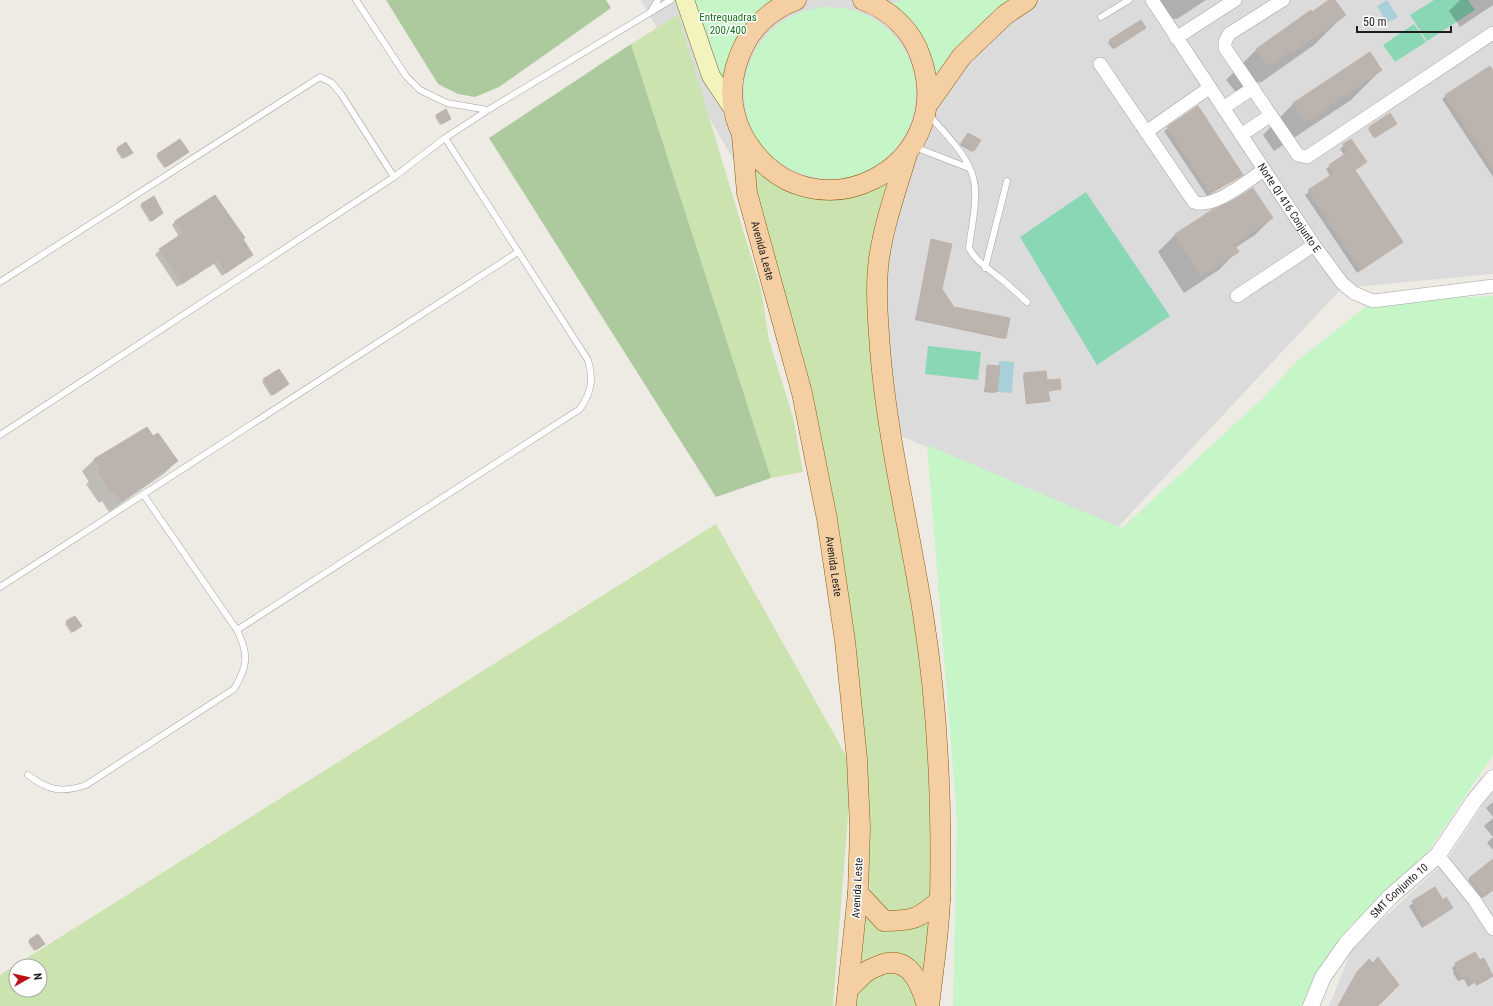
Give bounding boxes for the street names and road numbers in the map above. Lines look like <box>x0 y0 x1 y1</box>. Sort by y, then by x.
street label: Norte QI 416 Conjunto E <box>1255 161 1324 256</box>
street label: Avenida Leste <box>748 220 777 282</box>
street label: Avenida Leste <box>823 535 844 598</box>
street label: Avenida Leste <box>849 857 866 919</box>
street label: SMT Conjunto 10 <box>1368 861 1431 921</box>

